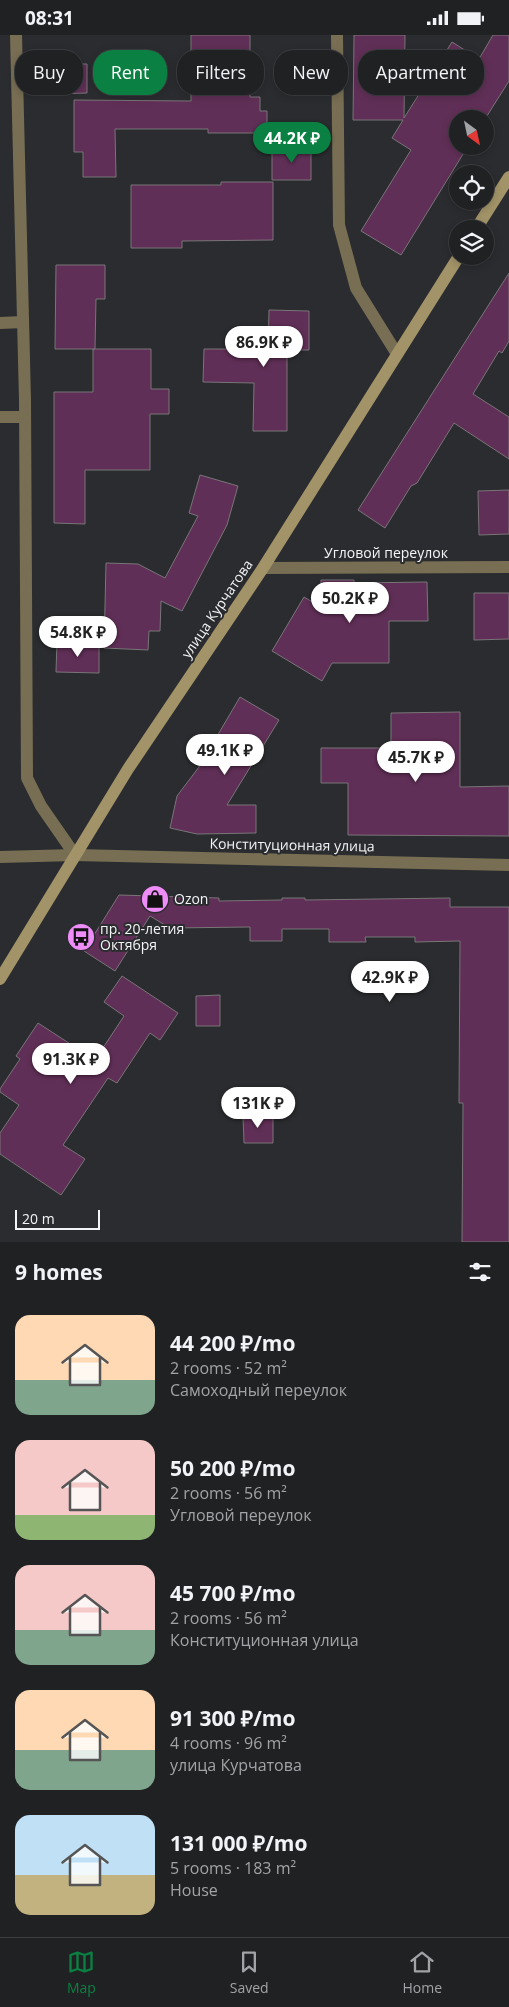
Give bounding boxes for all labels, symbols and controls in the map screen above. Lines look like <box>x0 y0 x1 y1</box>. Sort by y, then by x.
text: 08:31 <box>25 5 74 31</box>
chip: Buy <box>15 50 83 95</box>
chip: Rent <box>93 50 167 95</box>
chip: Filters <box>177 50 264 95</box>
chip: New <box>274 50 348 95</box>
chip: Apartment <box>358 50 484 95</box>
north arrow <box>449 110 494 155</box>
map controls <box>449 110 494 265</box>
pin: 44.2K ₽ <box>246 121 338 164</box>
text: 44.2K ₽ <box>264 127 320 149</box>
button: locate <box>449 165 494 210</box>
button: layers <box>449 220 494 265</box>
pin: 86.9K ₽ <box>218 325 310 368</box>
text: 86.9K ₽ <box>236 331 292 353</box>
street label: Угловой переулок <box>324 543 449 562</box>
street label: улица Курчатова <box>176 556 257 662</box>
pin: 50.2K ₽ <box>304 581 396 624</box>
text: 50.2K ₽ <box>322 587 378 609</box>
pin: 54.8K ₽ <box>32 615 124 658</box>
text: 54.8K ₽ <box>50 621 106 643</box>
pin: 49.1K ₽ <box>179 733 271 776</box>
text: 49.1K ₽ <box>197 739 253 761</box>
pin: 45.7K ₽ <box>370 741 462 783</box>
text: 45.7K ₽ <box>388 746 444 768</box>
street label: Конституционная улица <box>209 834 375 855</box>
shop icon: Ozon <box>140 884 170 914</box>
place label: Ozon <box>174 889 208 908</box>
place label: пр. 20-летия Октября <box>100 919 184 954</box>
bus stop icon: пр. 20-летия Октября <box>66 922 96 952</box>
pin: 42.9K ₽ <box>344 961 436 1003</box>
text: 42.9K ₽ <box>362 966 418 988</box>
pin: 91.3K ₽ <box>25 1043 117 1085</box>
text: 91.3K ₽ <box>43 1048 99 1070</box>
pin: 131K ₽ <box>217 1087 299 1129</box>
text: 131K ₽ <box>232 1092 284 1114</box>
scale bar <box>15 1207 100 1230</box>
text: 20 m <box>22 1209 55 1228</box>
text: 9 homes <box>15 1258 103 1286</box>
icon: filters <box>466 1258 494 1286</box>
text: 44 200 ₽/mo <box>170 1329 295 1357</box>
icon: home <box>55 1335 115 1395</box>
text: 2 rooms · 52 m² <box>170 1357 287 1379</box>
text: Самоходный переулок <box>170 1379 347 1401</box>
text: 50 200 ₽/mo <box>170 1454 295 1482</box>
icon: home <box>55 1460 115 1520</box>
text: 2 rooms · 56 m² <box>170 1482 287 1504</box>
text: Угловой переулок <box>170 1504 311 1526</box>
text: 45 700 ₽/mo <box>170 1579 295 1607</box>
icon: home <box>55 1585 115 1645</box>
text: 2 rooms · 56 m² <box>170 1607 287 1629</box>
text: Конституционная улица <box>170 1629 359 1651</box>
text: 91 300 ₽/mo <box>170 1704 295 1732</box>
icon: home <box>55 1710 115 1770</box>
text: 4 rooms · 96 m² <box>170 1732 287 1754</box>
text: улица Курчатова <box>170 1754 302 1776</box>
text: 131 000 ₽/mo <box>170 1829 307 1857</box>
icon: home <box>55 1835 115 1895</box>
text: 5 rooms · 183 m² <box>170 1857 296 1879</box>
text: House <box>170 1879 218 1901</box>
tab: Map <box>67 1948 96 1997</box>
tab: Saved <box>230 1948 269 1997</box>
tab: Home <box>402 1948 442 1997</box>

